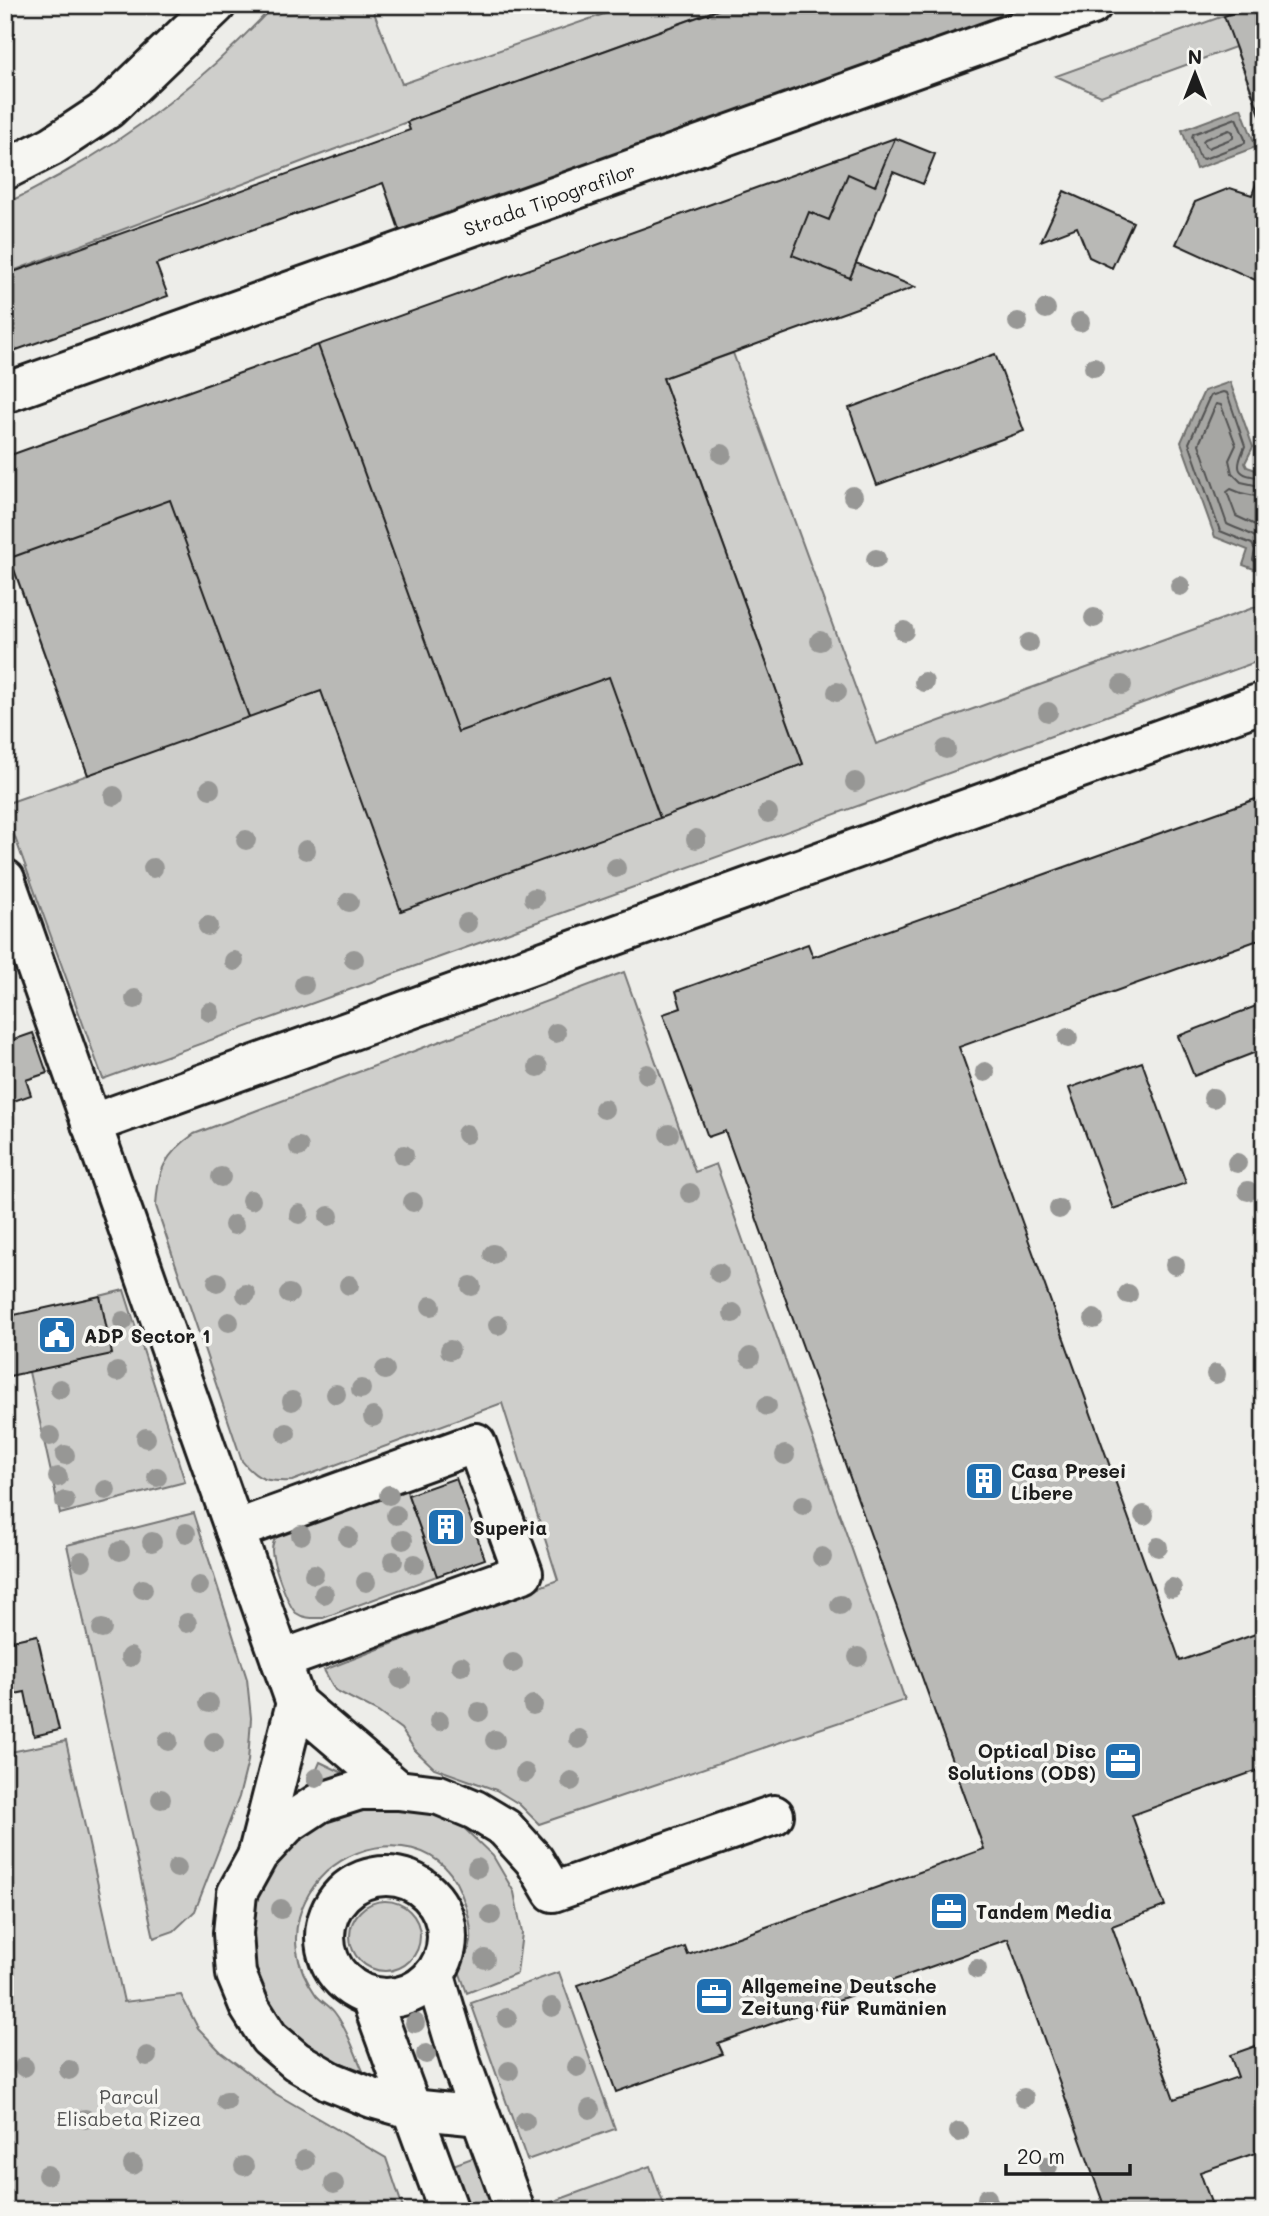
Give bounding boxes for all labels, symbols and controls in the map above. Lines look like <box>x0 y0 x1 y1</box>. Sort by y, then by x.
north arrow <box>1160 38 1230 108</box>
text: N <box>1188 44 1202 69</box>
street label: Strada Tipografilor <box>460 156 639 241</box>
public building icon: ADP Sector 1 <box>36 1314 78 1356</box>
place label: ADP Sector 1 <box>84 1323 210 1348</box>
place label: Casa Presei Libere <box>1011 1458 1126 1505</box>
building icon: Casa Presei Libere <box>963 1460 1005 1502</box>
building icon: Superia <box>425 1506 467 1548</box>
place label: Superia <box>473 1515 547 1540</box>
place label: Optical Disc Solutions (ODS) <box>948 1738 1096 1785</box>
office icon: Optical Disc Solutions (ODS) <box>1102 1740 1144 1782</box>
office icon: Tandem Media <box>928 1890 970 1932</box>
place label: Tandem Media <box>976 1899 1112 1924</box>
place label: Allgemeine Deutsche Zeitung für Rumänien <box>741 1973 947 2020</box>
office icon: Allgemeine Deutsche Zeitung für Rumänien <box>693 1975 735 2017</box>
park label: Parcul Elisabeta Rizea <box>57 2084 201 2131</box>
scale bar <box>1006 2132 1131 2176</box>
text: 20 m <box>1017 2142 1065 2169</box>

